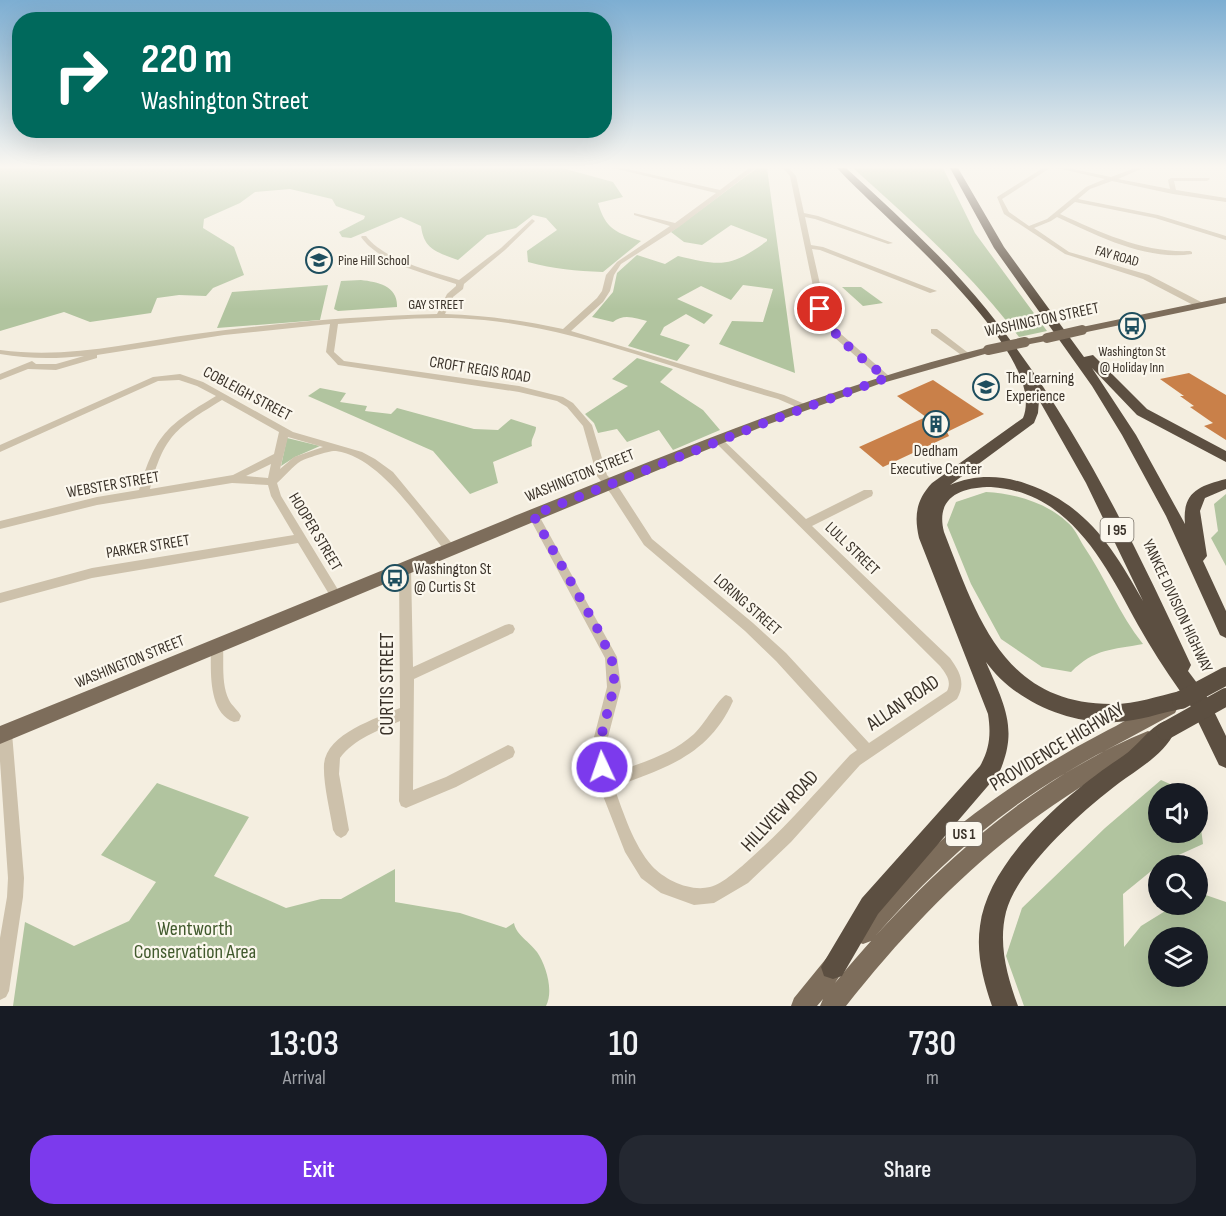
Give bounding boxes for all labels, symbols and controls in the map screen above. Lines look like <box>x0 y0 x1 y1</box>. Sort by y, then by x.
text: 220 m <box>141 34 232 85</box>
icon: right <box>42 36 120 114</box>
text: Washington Street <box>141 85 309 117</box>
street label: FAY ROAD <box>1093 242 1141 270</box>
school or university icon: Pine Hill School <box>304 245 334 275</box>
place label: Pine Hill School <box>338 252 409 269</box>
pin <box>794 283 845 334</box>
icon: arrive <box>803 292 836 325</box>
street label: GAY STREET <box>408 296 464 313</box>
street label: WASHINGTON STREET <box>983 299 1101 341</box>
bus stop icon: Washington St @ Holiday Inn <box>1117 311 1147 341</box>
place label: Washington St @ Holiday Inn <box>1098 343 1166 376</box>
street label: CROFT REGIS ROAD <box>428 353 532 387</box>
street label: COBLEIGH STREET <box>200 363 295 425</box>
place label: The Learning Experience <box>1006 369 1074 406</box>
school or university icon: The Learning Experience <box>971 372 1001 402</box>
building icon: Dedham Executive Center <box>921 409 951 439</box>
place label: Dedham Executive Center <box>890 442 982 479</box>
street label: WASHINGTON STREET <box>523 445 638 507</box>
street label: WEBSTER STREET <box>65 467 162 503</box>
street label: HOOPER STREET <box>284 490 346 575</box>
street label: LULL STREET <box>821 518 884 580</box>
road number: I 95 <box>1100 518 1134 542</box>
street label: PARKER STREET <box>105 531 192 563</box>
street label: YANKEE DIVISION HIGHWAY <box>1138 537 1216 676</box>
place label: Washington St @ Curtis St <box>414 560 492 597</box>
bus stop icon: Washington St @ Curtis St <box>380 563 410 593</box>
street label: LORING STREET <box>709 571 785 640</box>
street label: WASHINGTON STREET <box>73 631 188 693</box>
street label: CURTIS STREET <box>375 633 399 735</box>
street label: ALLAN ROAD <box>861 670 944 737</box>
street label: PROVIDENCE HIGHWAY <box>985 697 1129 797</box>
position arrow <box>570 735 634 799</box>
street label: HILLVIEW ROAD <box>736 765 824 857</box>
map controls <box>1148 783 1208 987</box>
button: sound <box>1148 783 1208 843</box>
road number: US 1 <box>946 822 982 846</box>
button: search <box>1148 855 1208 915</box>
park label: Wentworth Conservation Area <box>134 917 256 964</box>
button: layers <box>1148 927 1208 987</box>
text: 13:03 <box>270 1023 339 1066</box>
text: 10 <box>609 1023 639 1066</box>
text: 730 <box>909 1023 956 1066</box>
text: Arrival <box>283 1066 326 1090</box>
text: min <box>611 1066 636 1090</box>
text: m <box>926 1066 939 1090</box>
button: Exit <box>30 1135 607 1204</box>
button: Share <box>619 1135 1196 1204</box>

